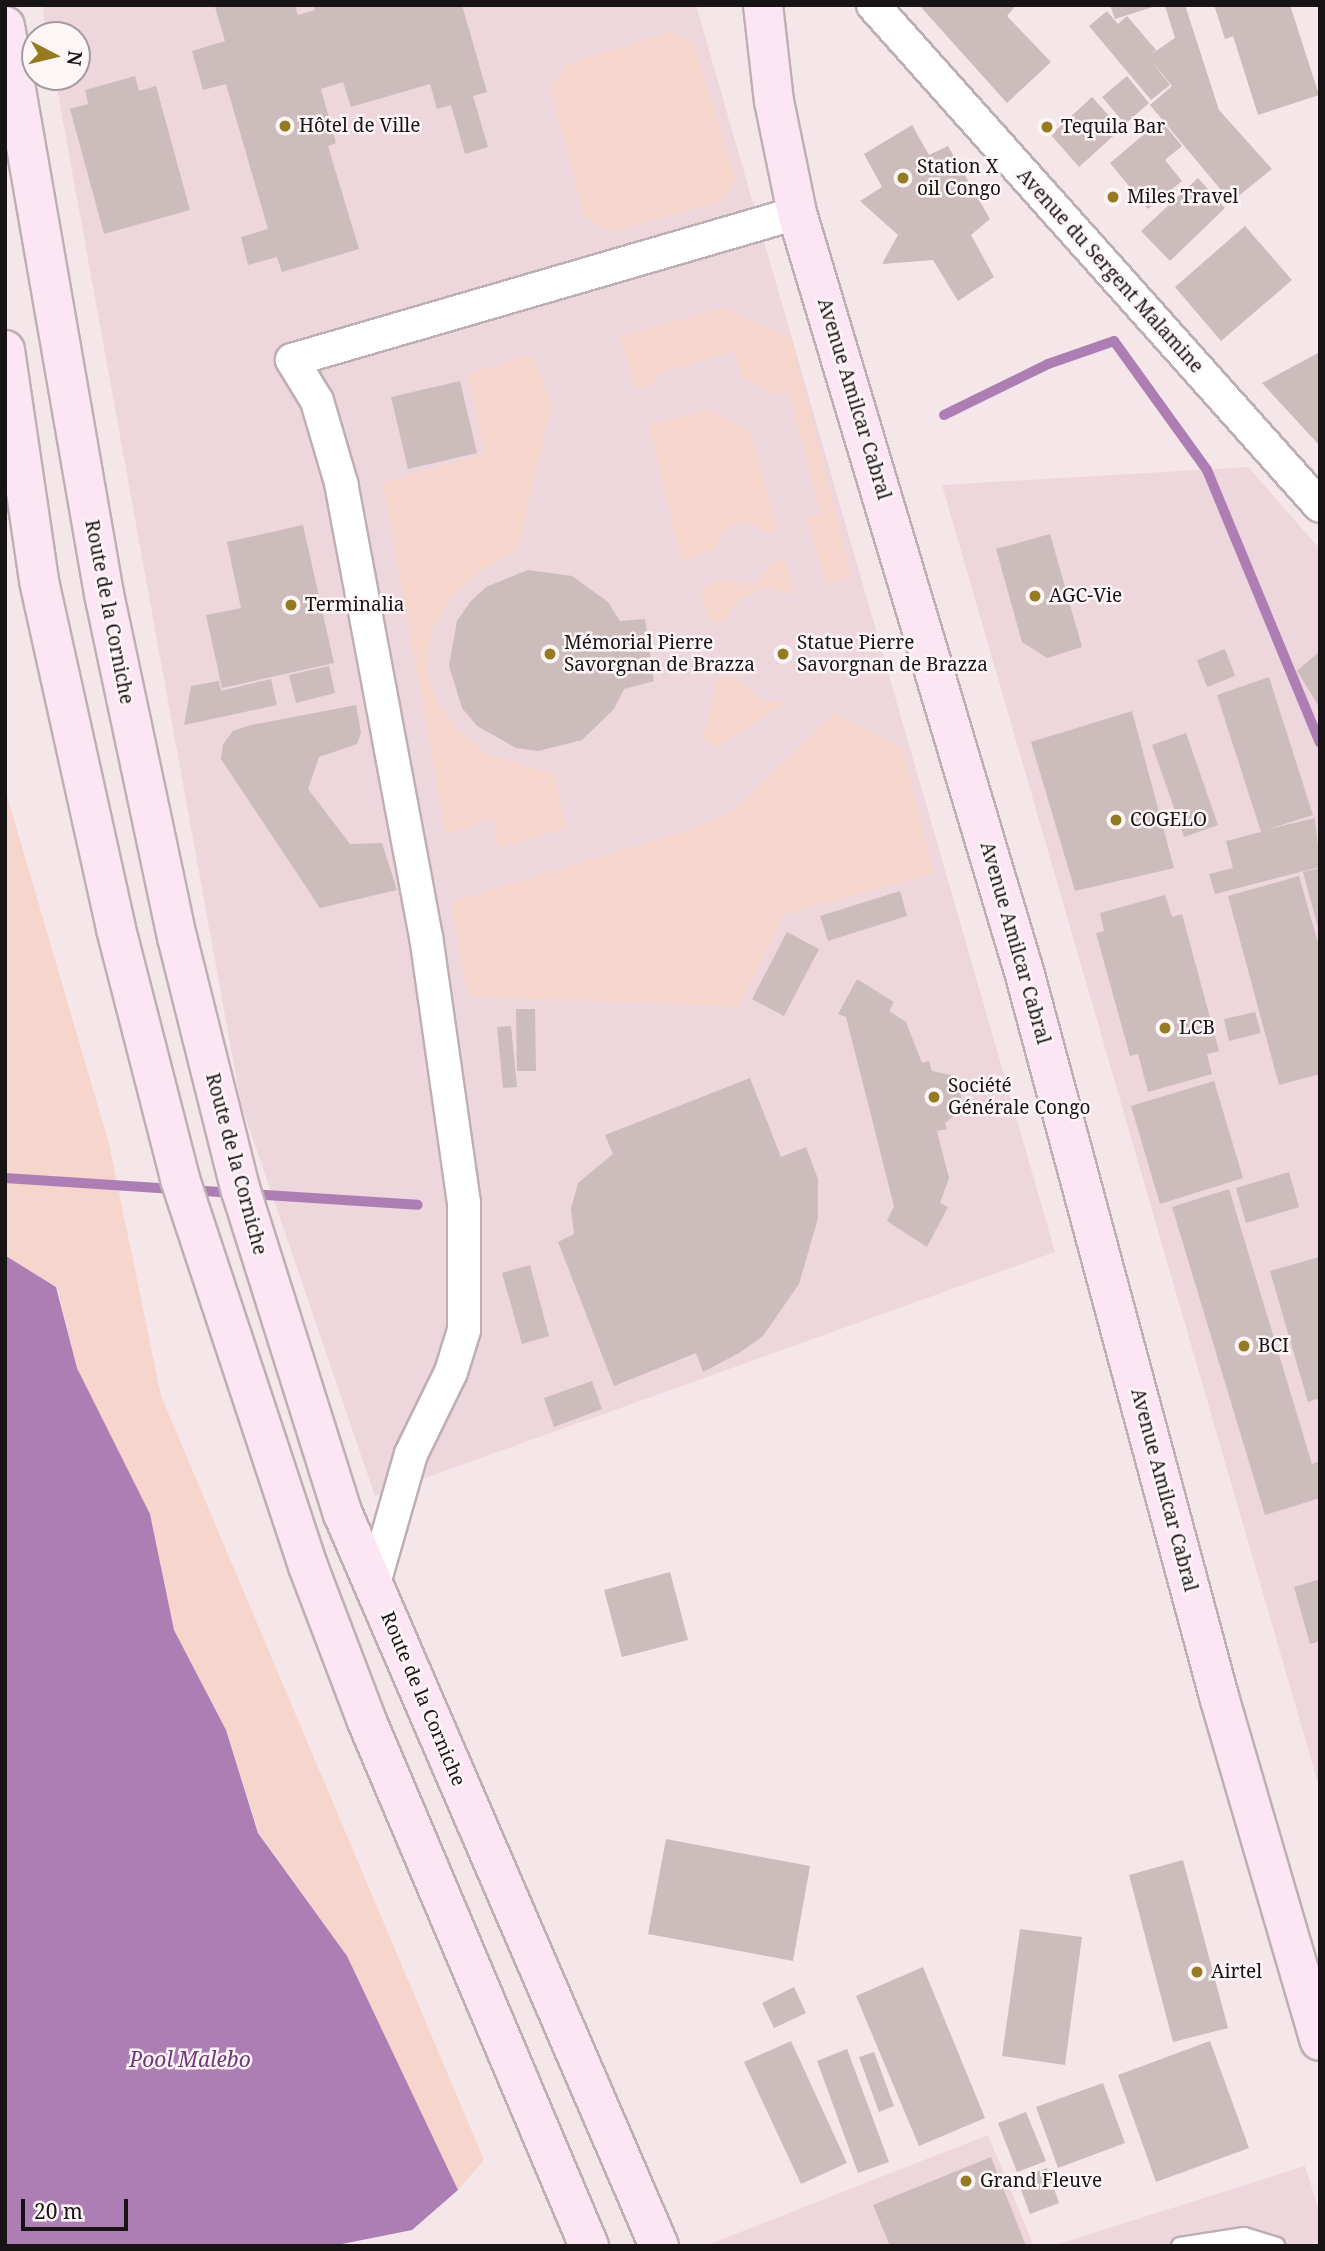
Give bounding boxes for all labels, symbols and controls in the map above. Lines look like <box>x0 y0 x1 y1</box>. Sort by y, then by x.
north arrow <box>21 21 91 91</box>
text: N <box>61 49 89 67</box>
place label: Hôtel de Ville <box>299 115 420 137</box>
place label: Tequila Bar <box>1061 116 1165 138</box>
marker: Hôtel de Ville <box>277 118 293 134</box>
marker: Tequila Bar <box>1039 119 1055 135</box>
place label: Station X oil Congo <box>917 156 1001 200</box>
street label: Avenue du Sergent Malamine <box>1012 164 1208 378</box>
marker: Station X oil Congo <box>895 170 911 186</box>
place label: Miles Travel <box>1127 186 1238 208</box>
marker: Miles Travel <box>1105 189 1121 205</box>
street label: Avenue Amilcar Cabral <box>813 296 895 502</box>
street label: Route de la Corniche <box>80 518 138 706</box>
place label: AGC-Vie <box>1049 585 1122 607</box>
marker: AGC-Vie <box>1027 588 1043 604</box>
place label: Terminalia <box>305 594 404 616</box>
marker: Terminalia <box>283 597 299 613</box>
place label: Mémorial Pierre Savorgnan de Brazza <box>564 632 755 676</box>
place label: Statue Pierre Savorgnan de Brazza <box>797 632 988 676</box>
marker: Mémorial Pierre Savorgnan de Brazza <box>542 646 558 662</box>
marker: Statue Pierre Savorgnan de Brazza <box>775 646 791 662</box>
place label: COGELO <box>1130 809 1207 831</box>
marker: COGELO <box>1108 812 1124 828</box>
street label: Avenue Amilcar Cabral <box>975 839 1055 1047</box>
place label: LCB <box>1179 1017 1215 1039</box>
marker: LCB <box>1157 1020 1173 1036</box>
street label: Route de la Corniche <box>201 1071 271 1257</box>
place label: Société Générale Congo <box>948 1075 1090 1119</box>
marker: Société Générale Congo <box>926 1089 942 1105</box>
place label: BCI <box>1258 1335 1289 1357</box>
marker: BCI <box>1236 1338 1252 1354</box>
street label: Avenue Amilcar Cabral <box>1126 1386 1202 1594</box>
street label: Route de la Corniche <box>376 1608 470 1790</box>
place label: Airtel <box>1211 1961 1262 1983</box>
marker: Airtel <box>1189 1964 1205 1980</box>
water label: Pool Malebo <box>129 2046 251 2072</box>
place label: Grand Fleuve <box>980 2170 1102 2192</box>
marker: Grand Fleuve <box>958 2173 974 2189</box>
scale bar <box>24 2184 131 2228</box>
text: 20 m <box>34 2197 83 2225</box>

